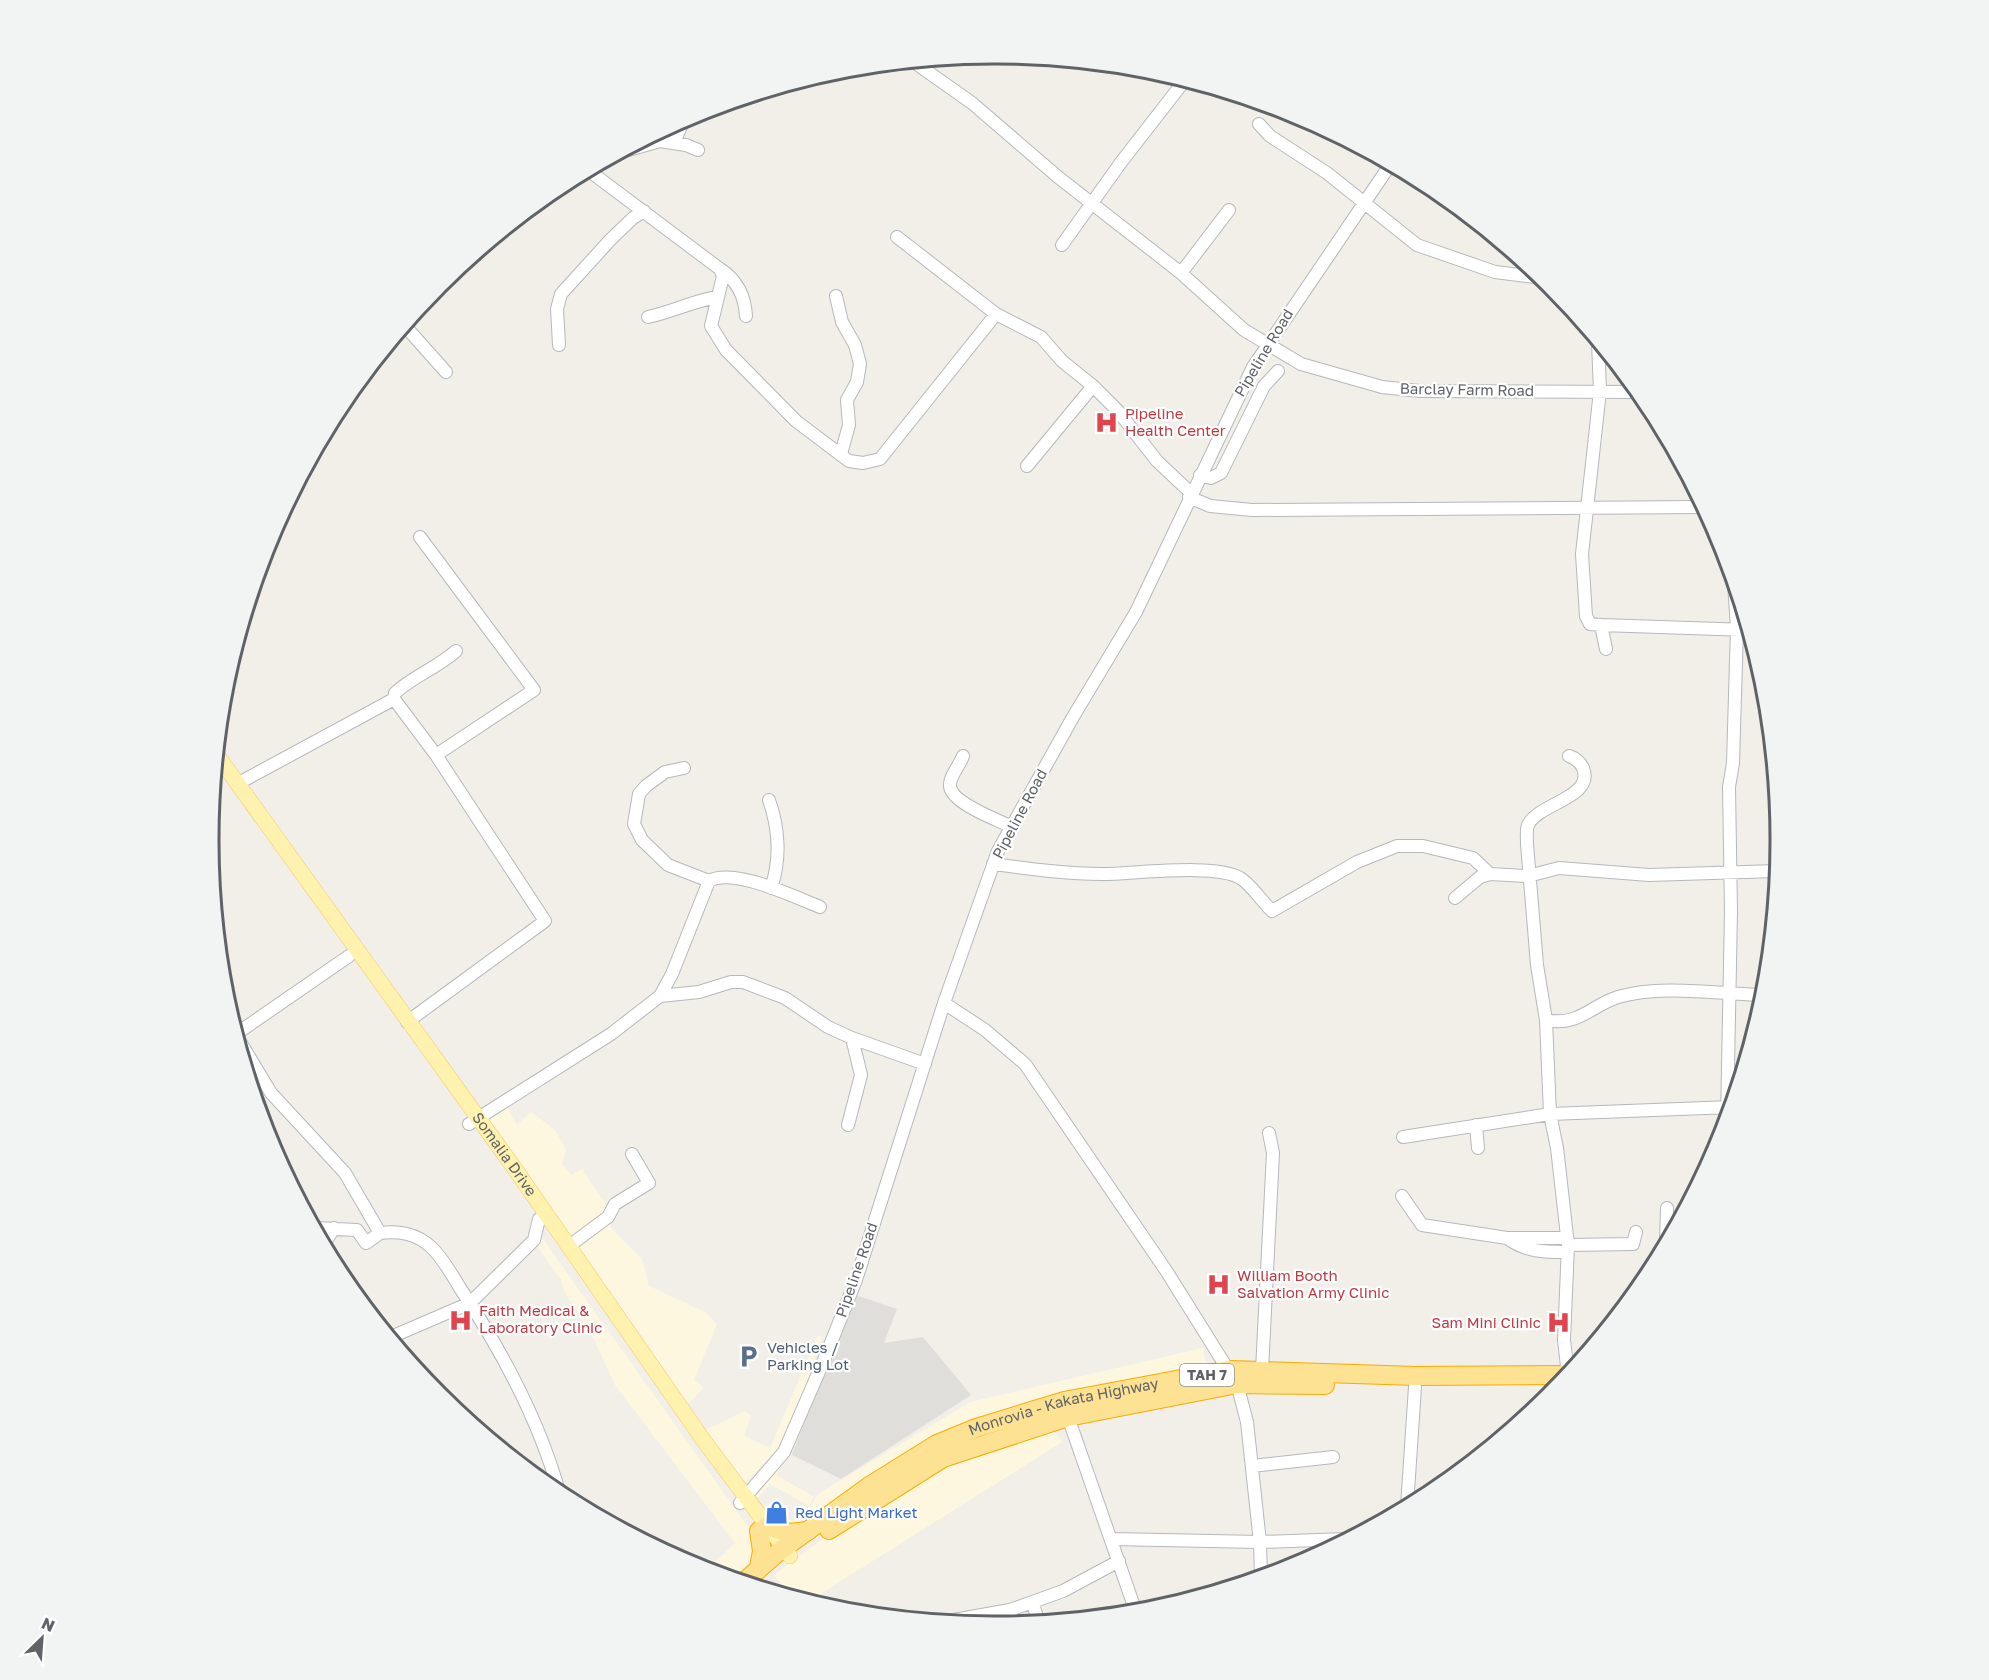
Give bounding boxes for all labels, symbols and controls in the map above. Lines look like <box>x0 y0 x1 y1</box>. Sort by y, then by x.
street label: Pipeline Road <box>1230 305 1296 400</box>
street label: Barclay Farm Road <box>1400 379 1534 399</box>
place label: Pipeline Health Center <box>1125 404 1226 439</box>
hospital icon: Pipeline Health Center <box>1094 410 1120 436</box>
street label: Pipeline Road <box>988 766 1050 861</box>
street label: Somalia Drive <box>469 1108 541 1199</box>
street label: Pipeline Road <box>831 1220 881 1319</box>
place label: William Booth Salvation Army Clinic <box>1237 1266 1389 1301</box>
hospital icon: William Booth Salvation Army Clinic <box>1206 1272 1232 1298</box>
place label: Faith Medical & Laboratory Clinic <box>479 1301 602 1336</box>
hospital icon: Faith Medical & Laboratory Clinic <box>448 1307 474 1333</box>
hospital icon: Sam Mini Clinic <box>1546 1310 1572 1336</box>
place label: Sam Mini Clinic <box>1432 1313 1541 1331</box>
place label: Vehicles / Parking Lot <box>767 1338 849 1373</box>
parking icon: Vehicles / Parking Lot <box>736 1344 762 1370</box>
road number: TAH 7 <box>1180 1364 1234 1386</box>
street label: Monrovia - Kakata Highway <box>965 1373 1160 1438</box>
shop icon: Red Light Market <box>764 1500 790 1526</box>
place label: Red Light Market <box>795 1503 917 1521</box>
north arrow <box>12 1608 72 1668</box>
text: N <box>39 1613 58 1636</box>

